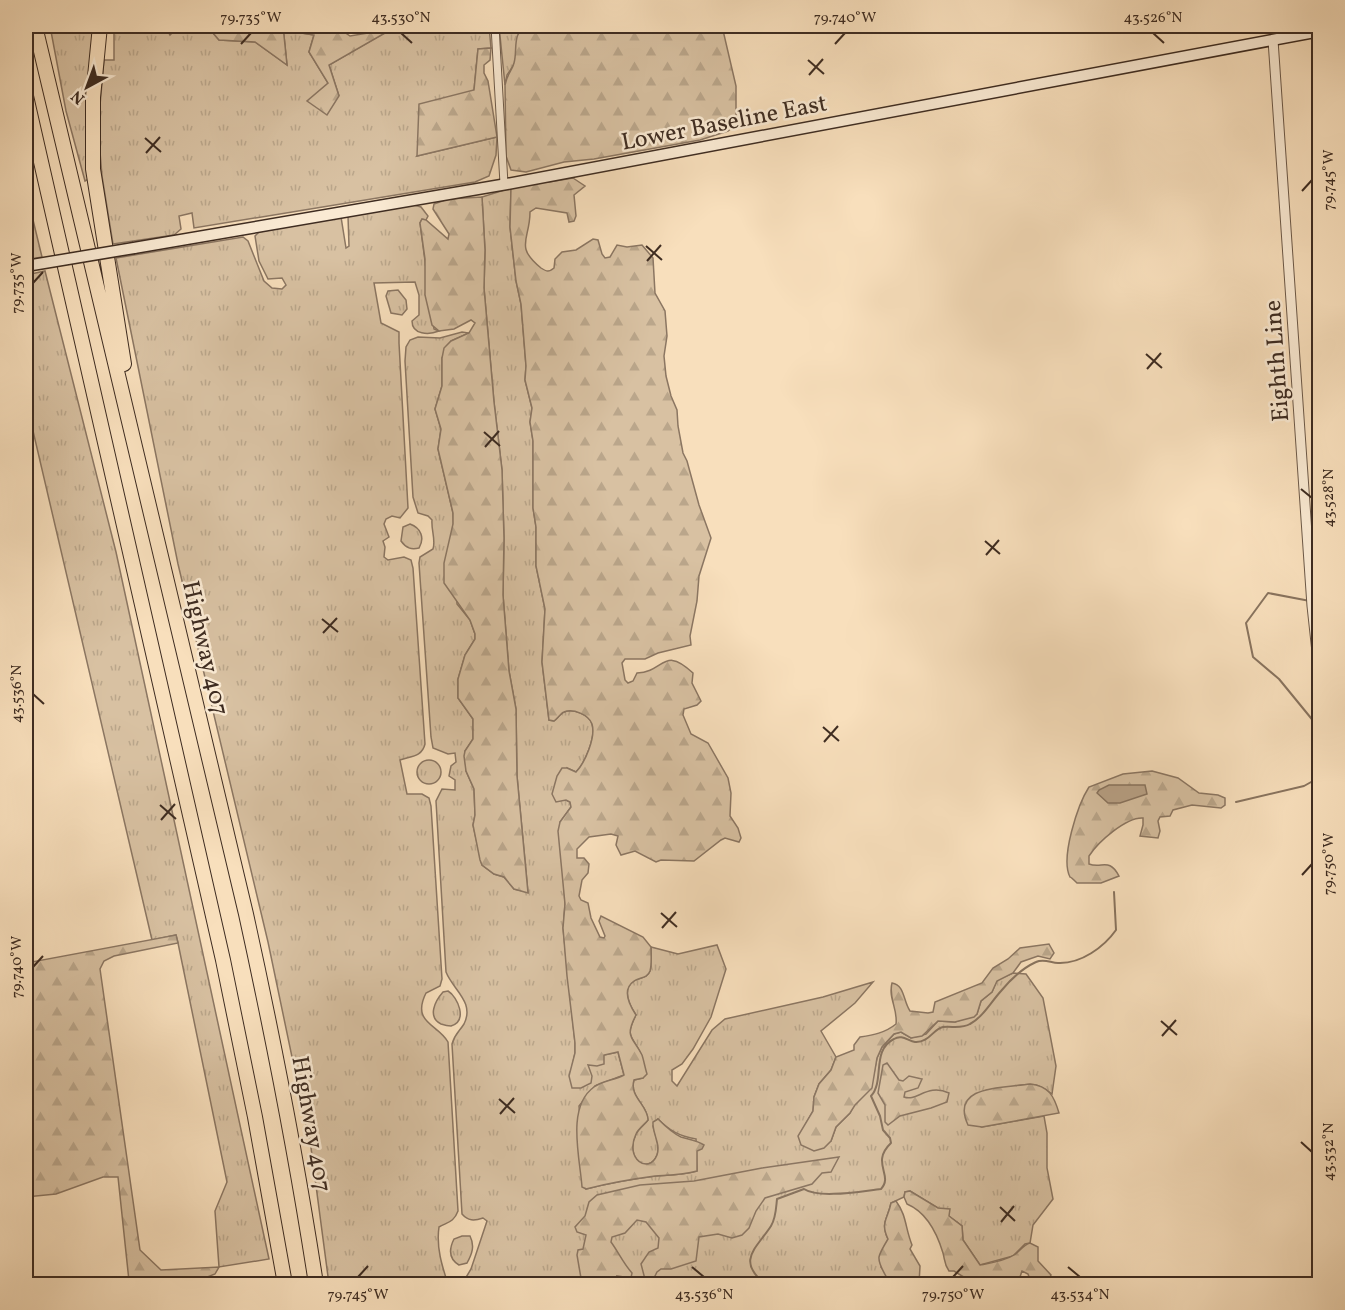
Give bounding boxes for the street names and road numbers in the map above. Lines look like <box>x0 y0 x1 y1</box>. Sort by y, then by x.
street label: Lower Baseline East <box>619 87 830 161</box>
street label: Eighth Line <box>1257 299 1299 423</box>
street label: Highway 407 <box>172 578 236 719</box>
street label: Highway 407 <box>281 1054 339 1195</box>

